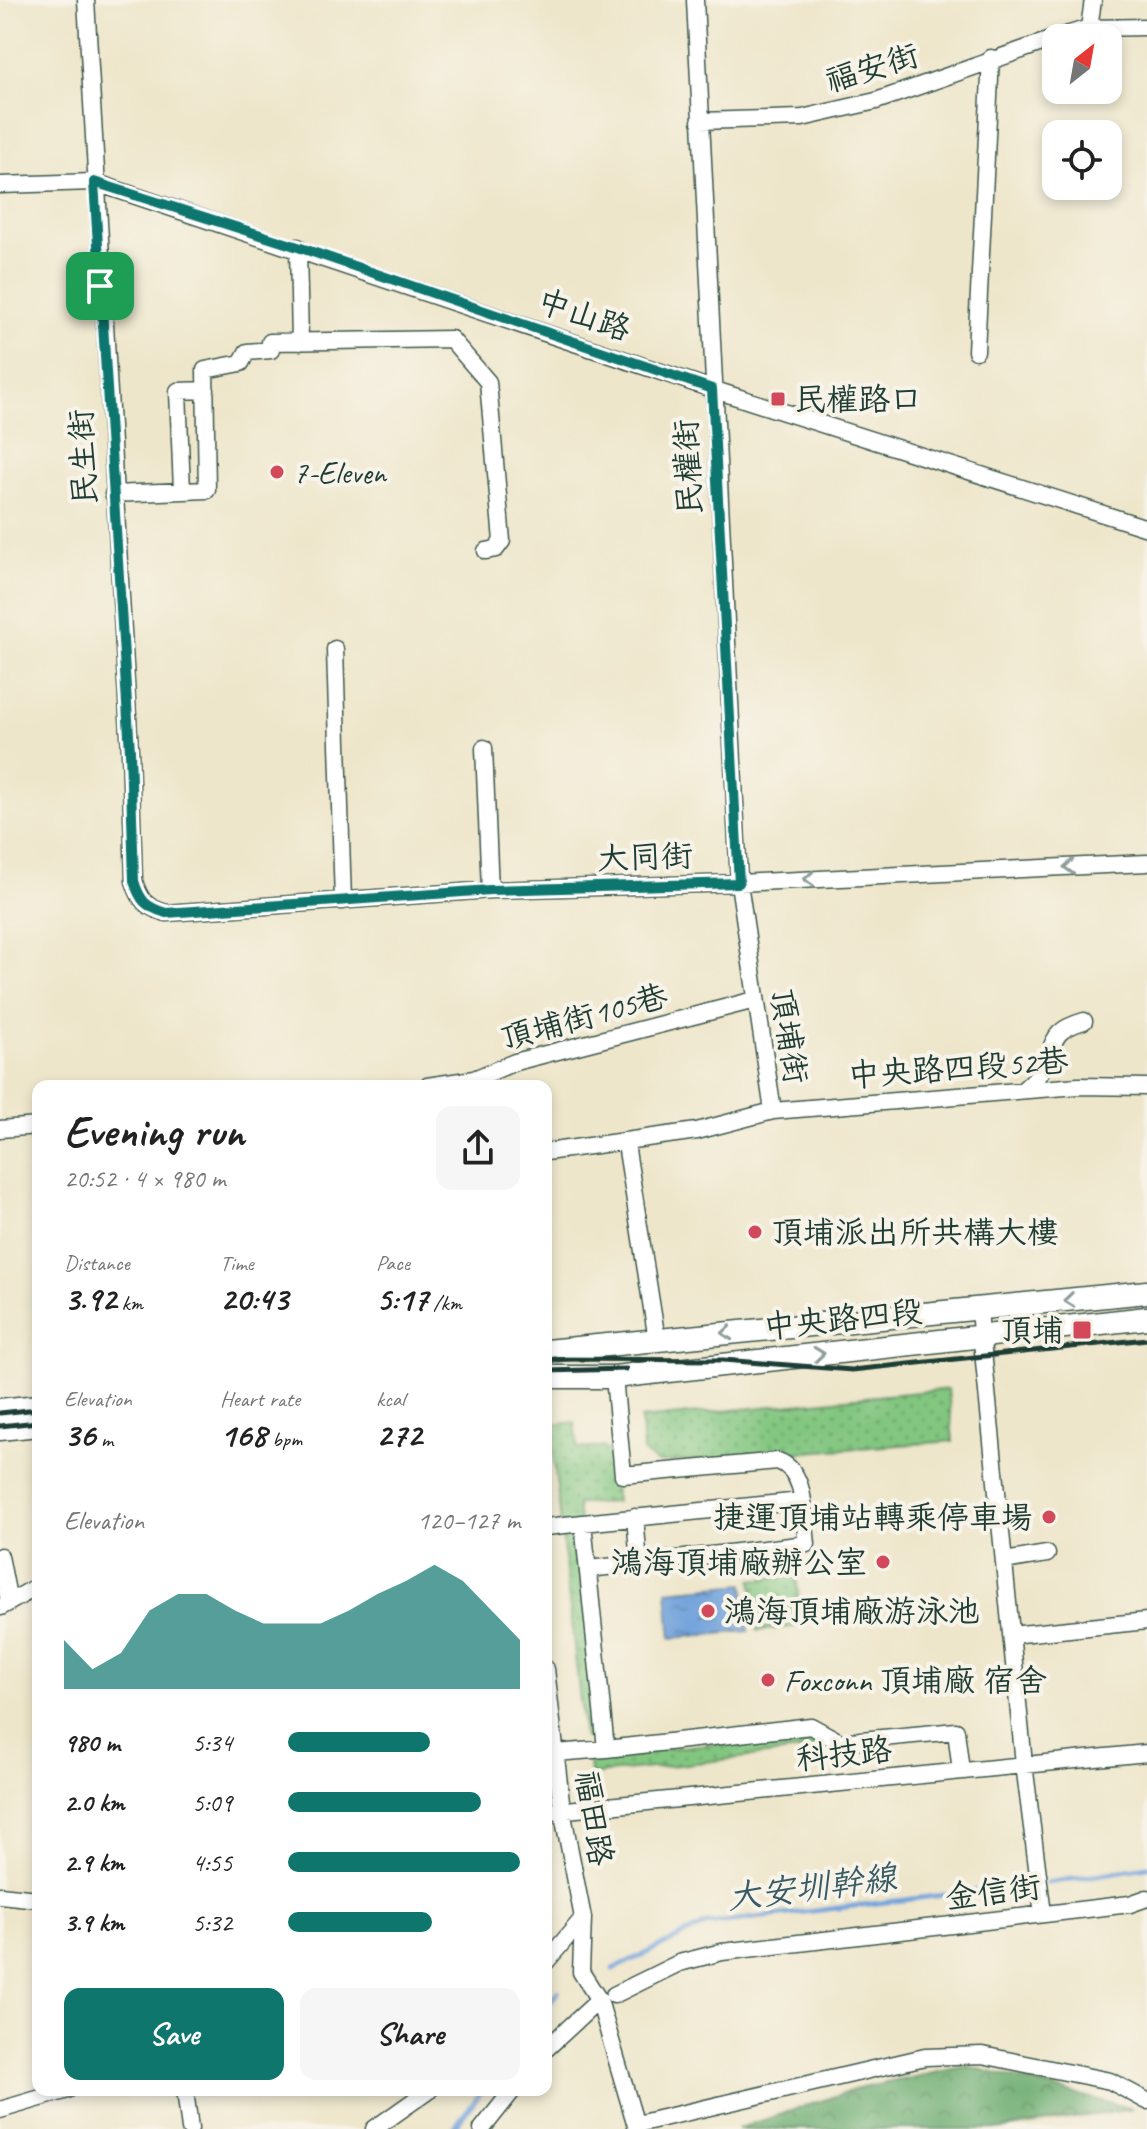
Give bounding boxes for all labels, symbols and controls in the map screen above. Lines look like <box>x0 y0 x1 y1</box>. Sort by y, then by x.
north arrow <box>1042 24 1122 104</box>
map controls <box>1042 24 1122 200</box>
street label: 福安街 <box>820 34 924 102</box>
button: locate <box>1042 120 1122 200</box>
pin <box>66 252 134 320</box>
icon: arrive <box>78 264 122 308</box>
street label: 中山路 <box>532 280 636 350</box>
place label: 民權路口 <box>794 379 922 420</box>
marker: 民權路口 <box>769 390 787 408</box>
street label: 民生街 <box>60 408 106 506</box>
street label: 民權街 <box>665 418 711 516</box>
place label: 7-Eleven <box>293 452 388 493</box>
marker: 7-Eleven <box>268 463 286 481</box>
street label: 大同街 <box>596 835 694 879</box>
one-way arrow <box>1062 858 1075 875</box>
one-way arrow <box>802 870 815 887</box>
street label: 頂埔街105巷 <box>496 975 672 1059</box>
street label: 頂埔街 <box>761 985 817 1087</box>
street label: 中央路四段52巷 <box>846 1040 1070 1096</box>
text: Evening run <box>64 1104 244 1159</box>
button: share <box>436 1106 520 1190</box>
text: 20:52 · 4 × 980 m <box>64 1162 225 1195</box>
place label: 頂埔派出所共構大樓 <box>771 1212 1059 1253</box>
marker: 頂埔派出所共構大樓 <box>746 1223 764 1241</box>
text: Distance <box>64 1249 130 1277</box>
text: Time <box>220 1249 254 1277</box>
text: Pace <box>376 1249 410 1277</box>
text: 3.92 <box>64 1277 116 1320</box>
text: 20:43 <box>220 1277 288 1320</box>
text: 5:17 <box>376 1277 428 1320</box>
text: km <box>116 1289 143 1317</box>
text: /km <box>428 1289 462 1317</box>
street label: 中央路四段 <box>761 1290 925 1348</box>
one-way arrow <box>1063 1292 1076 1309</box>
place label: 頂埔 <box>1000 1310 1064 1351</box>
marker: 頂埔 <box>1071 1319 1093 1341</box>
one-way arrow <box>720 1324 733 1341</box>
one-way arrow <box>812 1346 826 1363</box>
text: Elevation <box>64 1385 132 1413</box>
text: Heart rate <box>220 1385 300 1413</box>
text: kcal <box>376 1385 405 1413</box>
text: 36 <box>64 1413 95 1456</box>
text: 168 <box>220 1413 267 1456</box>
text: 272 <box>376 1413 422 1456</box>
text: m <box>95 1425 113 1453</box>
text: bpm <box>267 1425 302 1453</box>
place label: 捷運頂埔站轉乘停車場 <box>713 1497 1033 1538</box>
text: Elevation <box>64 1504 144 1537</box>
text: 120–127 m <box>417 1504 520 1537</box>
marker: 捷運頂埔站轉乘停車場 <box>1040 1508 1058 1526</box>
place label: 鴻海頂埔廠辦公室 <box>611 1542 867 1583</box>
marker: 鴻海頂埔廠辦公室 <box>874 1553 892 1571</box>
place label: 鴻海頂埔廠游泳池 <box>724 1591 980 1632</box>
marker: 鴻海頂埔廠游泳池 <box>699 1602 717 1620</box>
place label: Foxconn 頂埔廠 宿舍 <box>784 1660 1047 1701</box>
marker: Foxconn 頂埔廠 宿舍 <box>759 1671 777 1689</box>
text: 980 m <box>64 1726 120 1759</box>
text: 5:34 <box>192 1726 232 1759</box>
street label: 科技路 <box>794 1729 894 1779</box>
street label: 福田路 <box>566 1767 622 1869</box>
text: 2.0 km <box>64 1786 124 1819</box>
text: 5:09 <box>192 1786 232 1819</box>
text: 2.9 km <box>64 1846 124 1879</box>
text: 4:55 <box>192 1846 232 1879</box>
water label: 大安圳幹線 <box>725 1855 901 1919</box>
street label: 金信街 <box>943 1866 1043 1918</box>
text: 3.9 km <box>64 1906 124 1939</box>
text: 5:32 <box>192 1906 232 1939</box>
button: Save <box>64 1988 284 2080</box>
button: Share <box>300 1988 520 2080</box>

